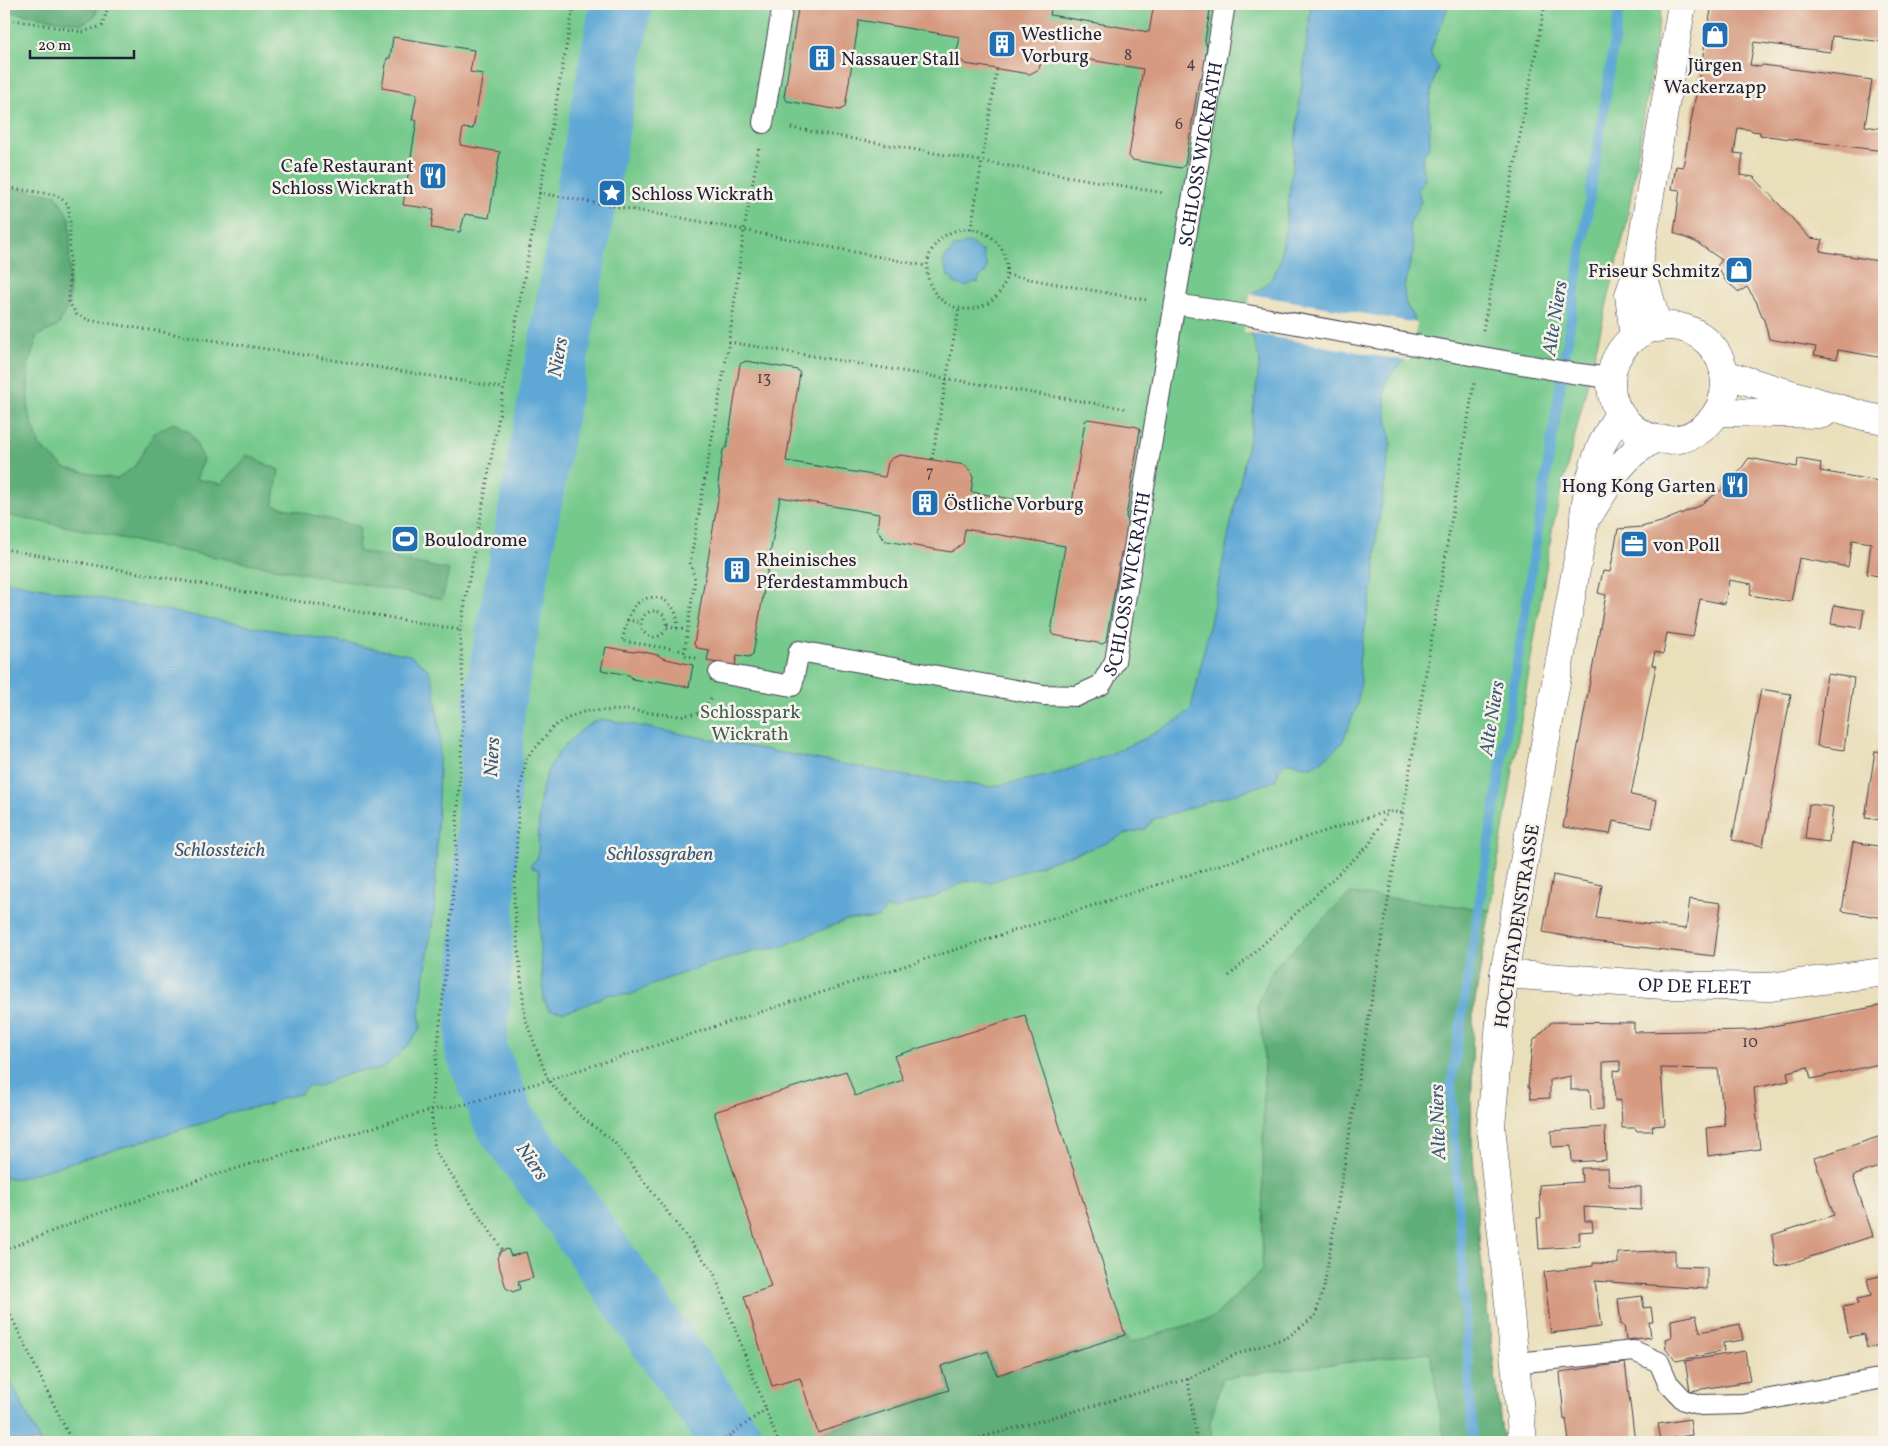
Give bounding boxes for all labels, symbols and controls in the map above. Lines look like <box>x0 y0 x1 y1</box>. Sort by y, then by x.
shop icon: Jürgen Wackerzapp <box>1700 20 1730 50</box>
place label: Westliche Vorburg <box>1021 22 1102 70</box>
scale bar <box>30 28 134 60</box>
building icon: Westliche Vorburg <box>987 29 1017 59</box>
text: 20 m <box>38 36 71 57</box>
building icon: Nassauer Stall <box>807 43 837 73</box>
house number: 8 <box>1124 45 1132 67</box>
place label: Nassauer Stall <box>841 47 960 73</box>
house number: 4 <box>1186 53 1196 75</box>
place label: Jürgen Wackerzapp <box>1664 53 1767 101</box>
street label: SCHLOSS WICKRATH <box>1174 60 1230 249</box>
house number: 6 <box>1175 114 1183 136</box>
place label: Cafe Restaurant Schloss Wickrath <box>271 154 414 202</box>
restaurant icon: Cafe Restaurant Schloss Wickrath <box>418 161 448 191</box>
place icon: Schloss Wickrath <box>597 178 627 208</box>
place label: Schloss Wickrath <box>631 182 774 208</box>
shop icon: Friseur Schmitz <box>1724 255 1754 285</box>
place label: Friseur Schmitz <box>1588 259 1720 285</box>
water label: Alte Niers <box>1536 278 1576 359</box>
water label: Niers <box>542 334 576 380</box>
house number: 13 <box>757 368 771 390</box>
house number: 7 <box>926 462 934 484</box>
restaurant icon: Hong Kong Garten <box>1720 470 1750 500</box>
place label: Hong Kong Garten <box>1562 474 1716 500</box>
building icon: Östliche Vorburg <box>910 488 940 518</box>
street label: SCHLOSS WICKRATH <box>1098 490 1158 682</box>
place label: Östliche Vorburg <box>944 492 1084 518</box>
sports icon: Boulodrome <box>390 524 420 554</box>
place label: Boulodrome <box>424 528 527 554</box>
office icon: von Poll <box>1619 529 1649 559</box>
place label: von Poll <box>1653 533 1720 559</box>
place label: Rheinisches Pferdestammbuch <box>756 548 909 596</box>
building icon: Rheinisches Pferdestammbuch <box>722 555 752 585</box>
water label: Alte Niers <box>1473 678 1513 759</box>
park label: Schlosspark Wickrath <box>700 700 800 748</box>
water label: Niers <box>478 736 508 778</box>
street label: HOCHSTADENSTRASSE <box>1489 822 1547 1030</box>
water label: Schlossteich <box>175 837 265 865</box>
water label: Schlossgraben <box>607 841 713 869</box>
street label: OP DE FLEET <box>1637 972 1751 1002</box>
house number: 10 <box>1742 1032 1758 1054</box>
water label: Alte Niers <box>1424 1083 1454 1161</box>
water label: Niers <box>508 1138 555 1187</box>

